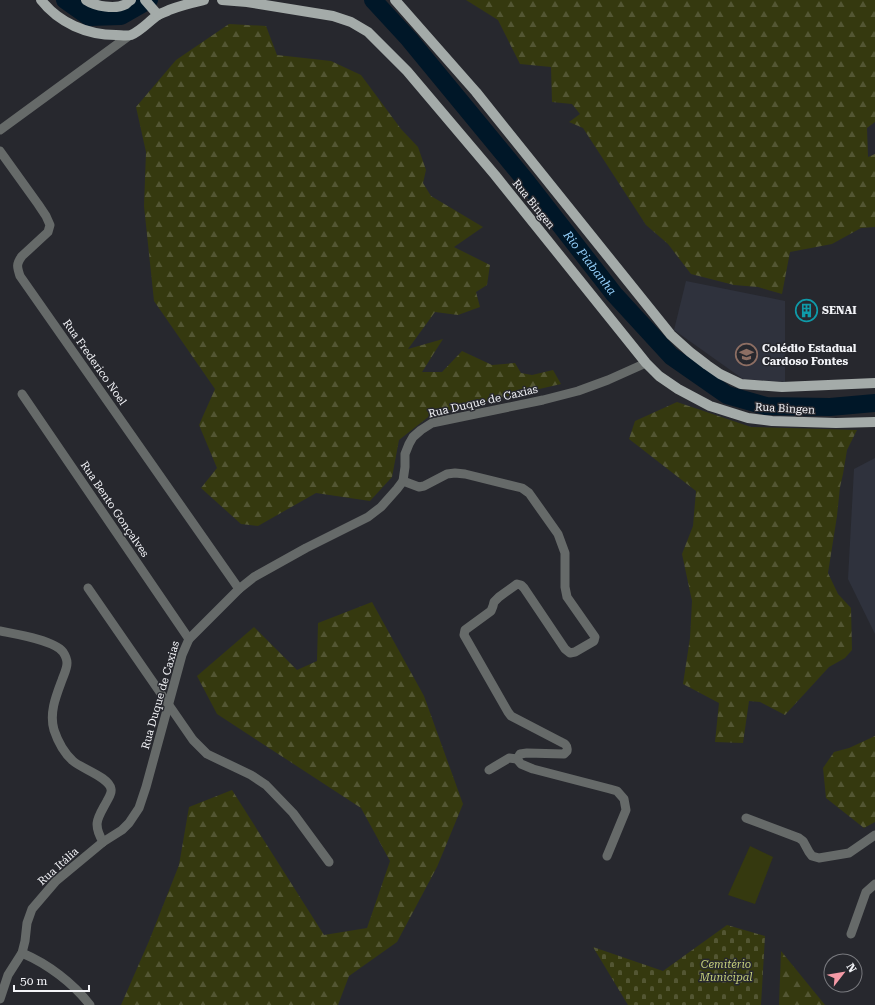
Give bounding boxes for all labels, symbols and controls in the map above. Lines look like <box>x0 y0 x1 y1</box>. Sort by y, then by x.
street label: Rua Bingen <box>510 177 558 232</box>
water label: Rio Piabanha <box>560 227 619 298</box>
building icon: SENAI <box>794 297 820 323</box>
place label: SENAI <box>822 304 857 317</box>
street label: Rua Frederico Noel <box>60 317 129 408</box>
school or university icon: Colédio Estadual Cardoso Fontes <box>733 341 759 367</box>
place label: Colédio Estadual Cardoso Fontes <box>762 342 857 368</box>
street label: Rua Duque de Caxias <box>427 383 539 420</box>
street label: Rua Bingen <box>755 400 815 417</box>
street label: Rua Bento Gonçalves <box>78 459 151 560</box>
street label: Rua Duque de Caxias <box>139 640 182 751</box>
street label: Rua Itália <box>35 845 81 888</box>
north arrow <box>823 953 863 993</box>
park label: Cemitério Municipal <box>698 958 753 984</box>
text: N <box>843 961 859 976</box>
scale bar <box>14 967 89 993</box>
text: 50 m <box>20 974 47 988</box>

